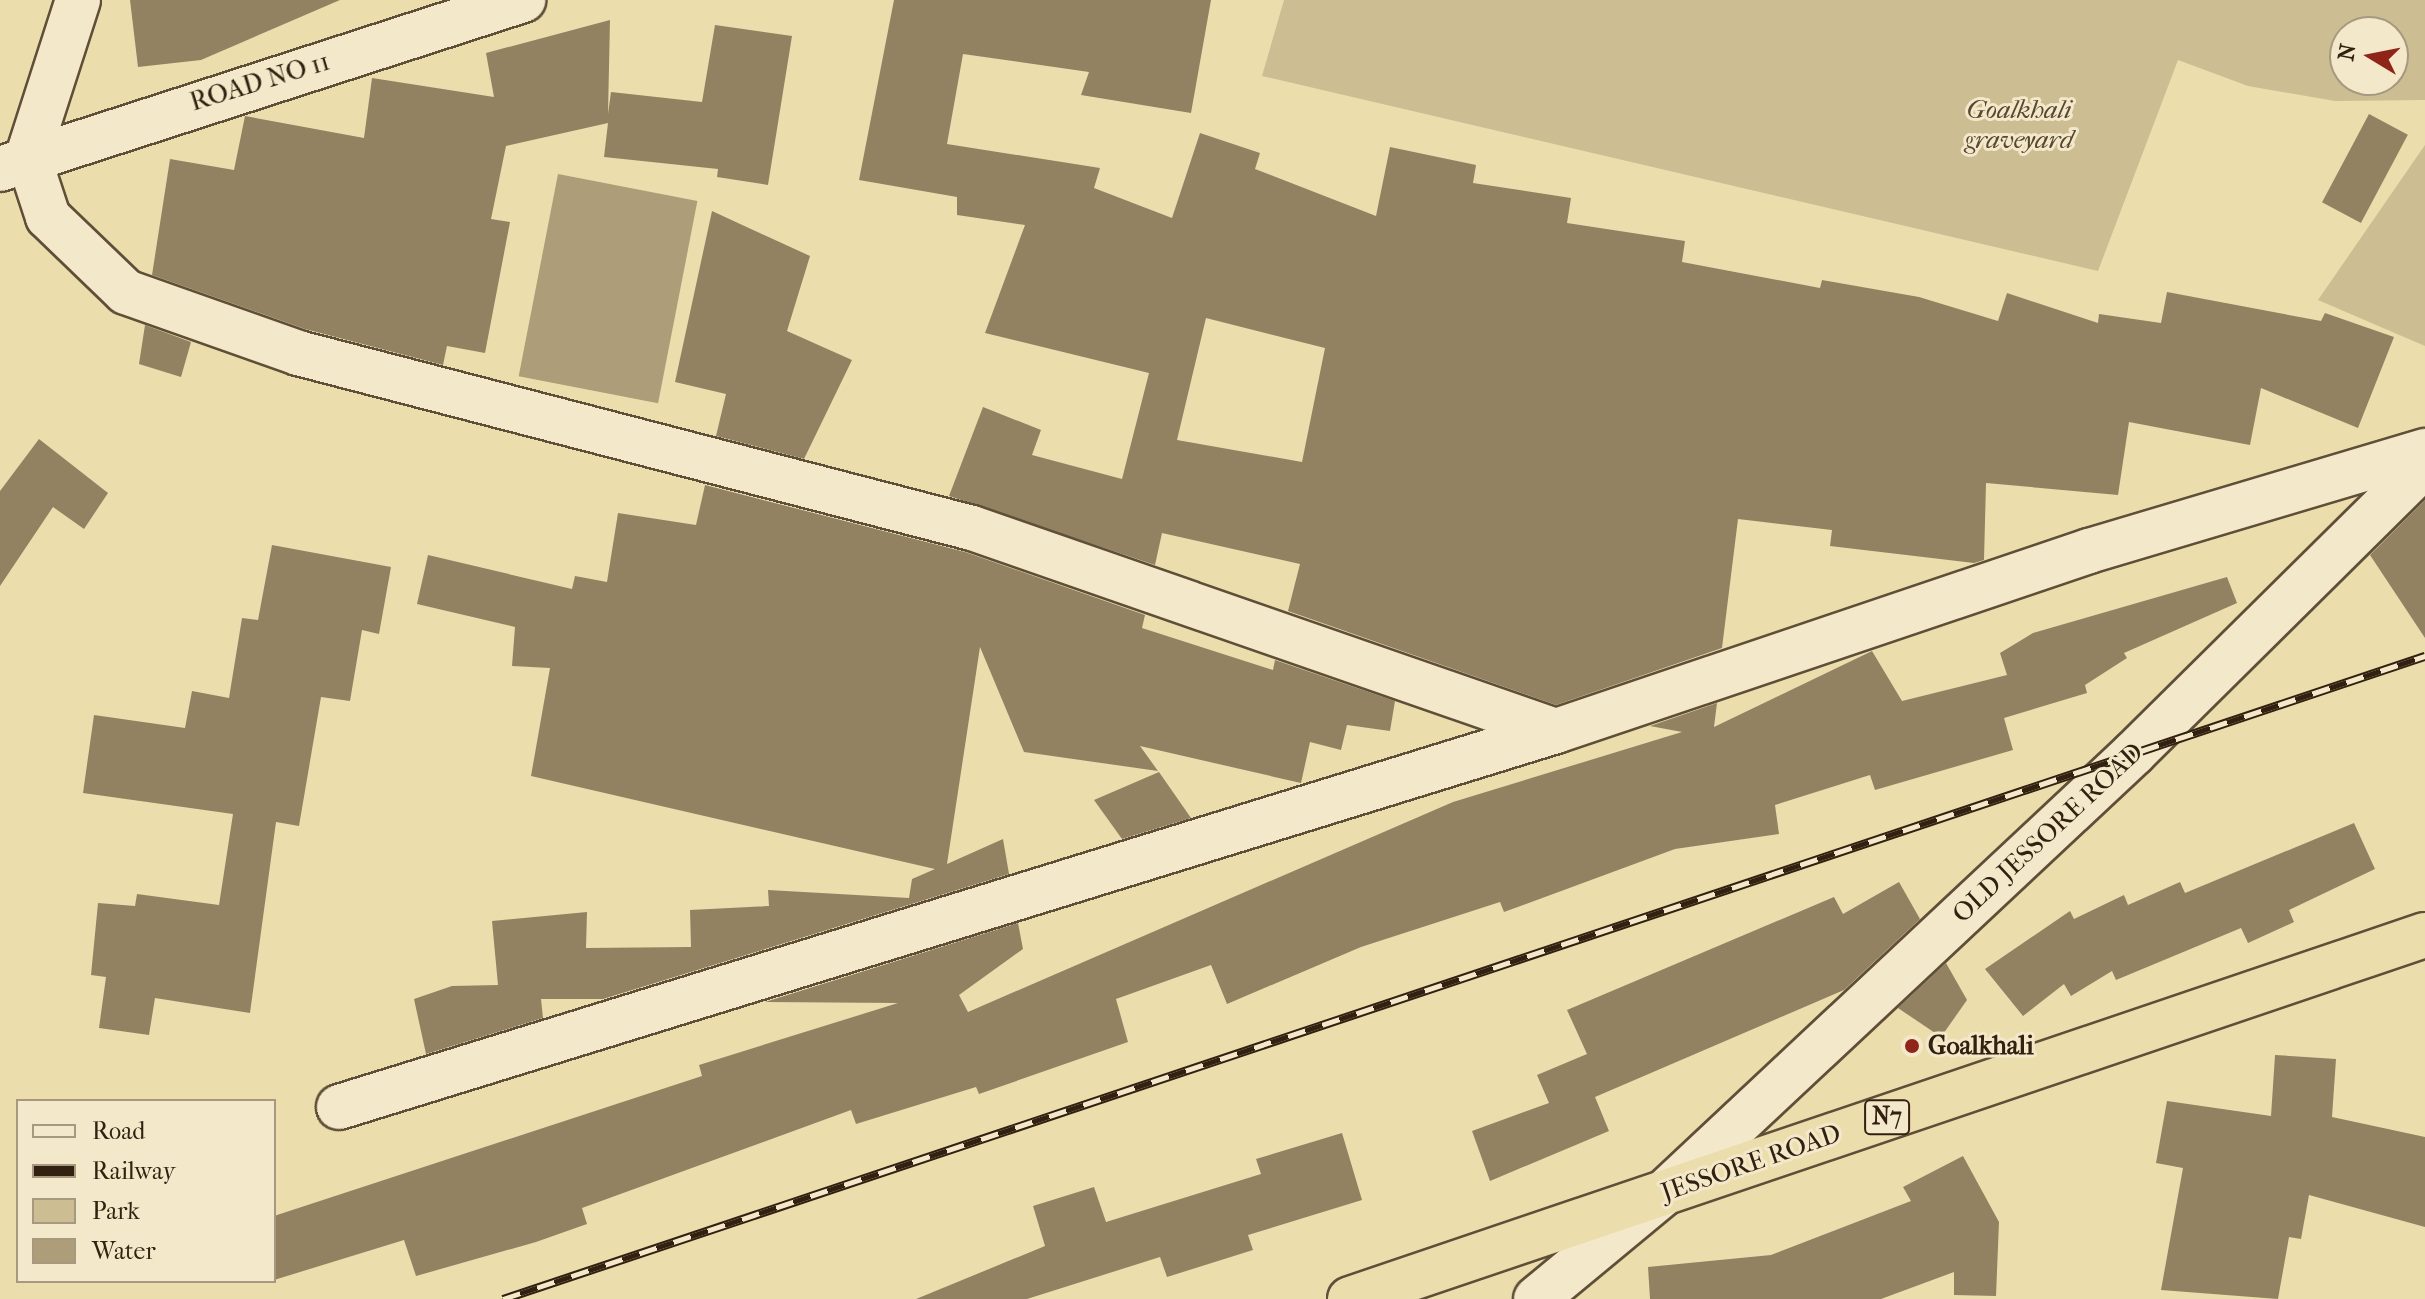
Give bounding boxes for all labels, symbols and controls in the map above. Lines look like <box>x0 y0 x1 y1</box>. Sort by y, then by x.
north arrow <box>2329 16 2409 96</box>
text: N <box>2333 42 2362 63</box>
street label: ROAD NO 11 <box>186 46 334 118</box>
park label: Goalkhali graveyard <box>1965 94 2073 156</box>
street label: OLD JESSORE ROAD <box>1946 737 2150 929</box>
place label: Goalkhali <box>1928 1030 2034 1062</box>
marker: Goalkhali <box>1903 1037 1921 1055</box>
road number: N7 <box>1863 1097 1911 1137</box>
legend <box>16 1099 276 1283</box>
text: Road <box>92 1117 145 1145</box>
street label: JESSORE ROAD <box>1657 1118 1845 1208</box>
text: Railway <box>92 1157 175 1185</box>
text: Park <box>92 1197 140 1225</box>
text: Water <box>92 1237 156 1265</box>

